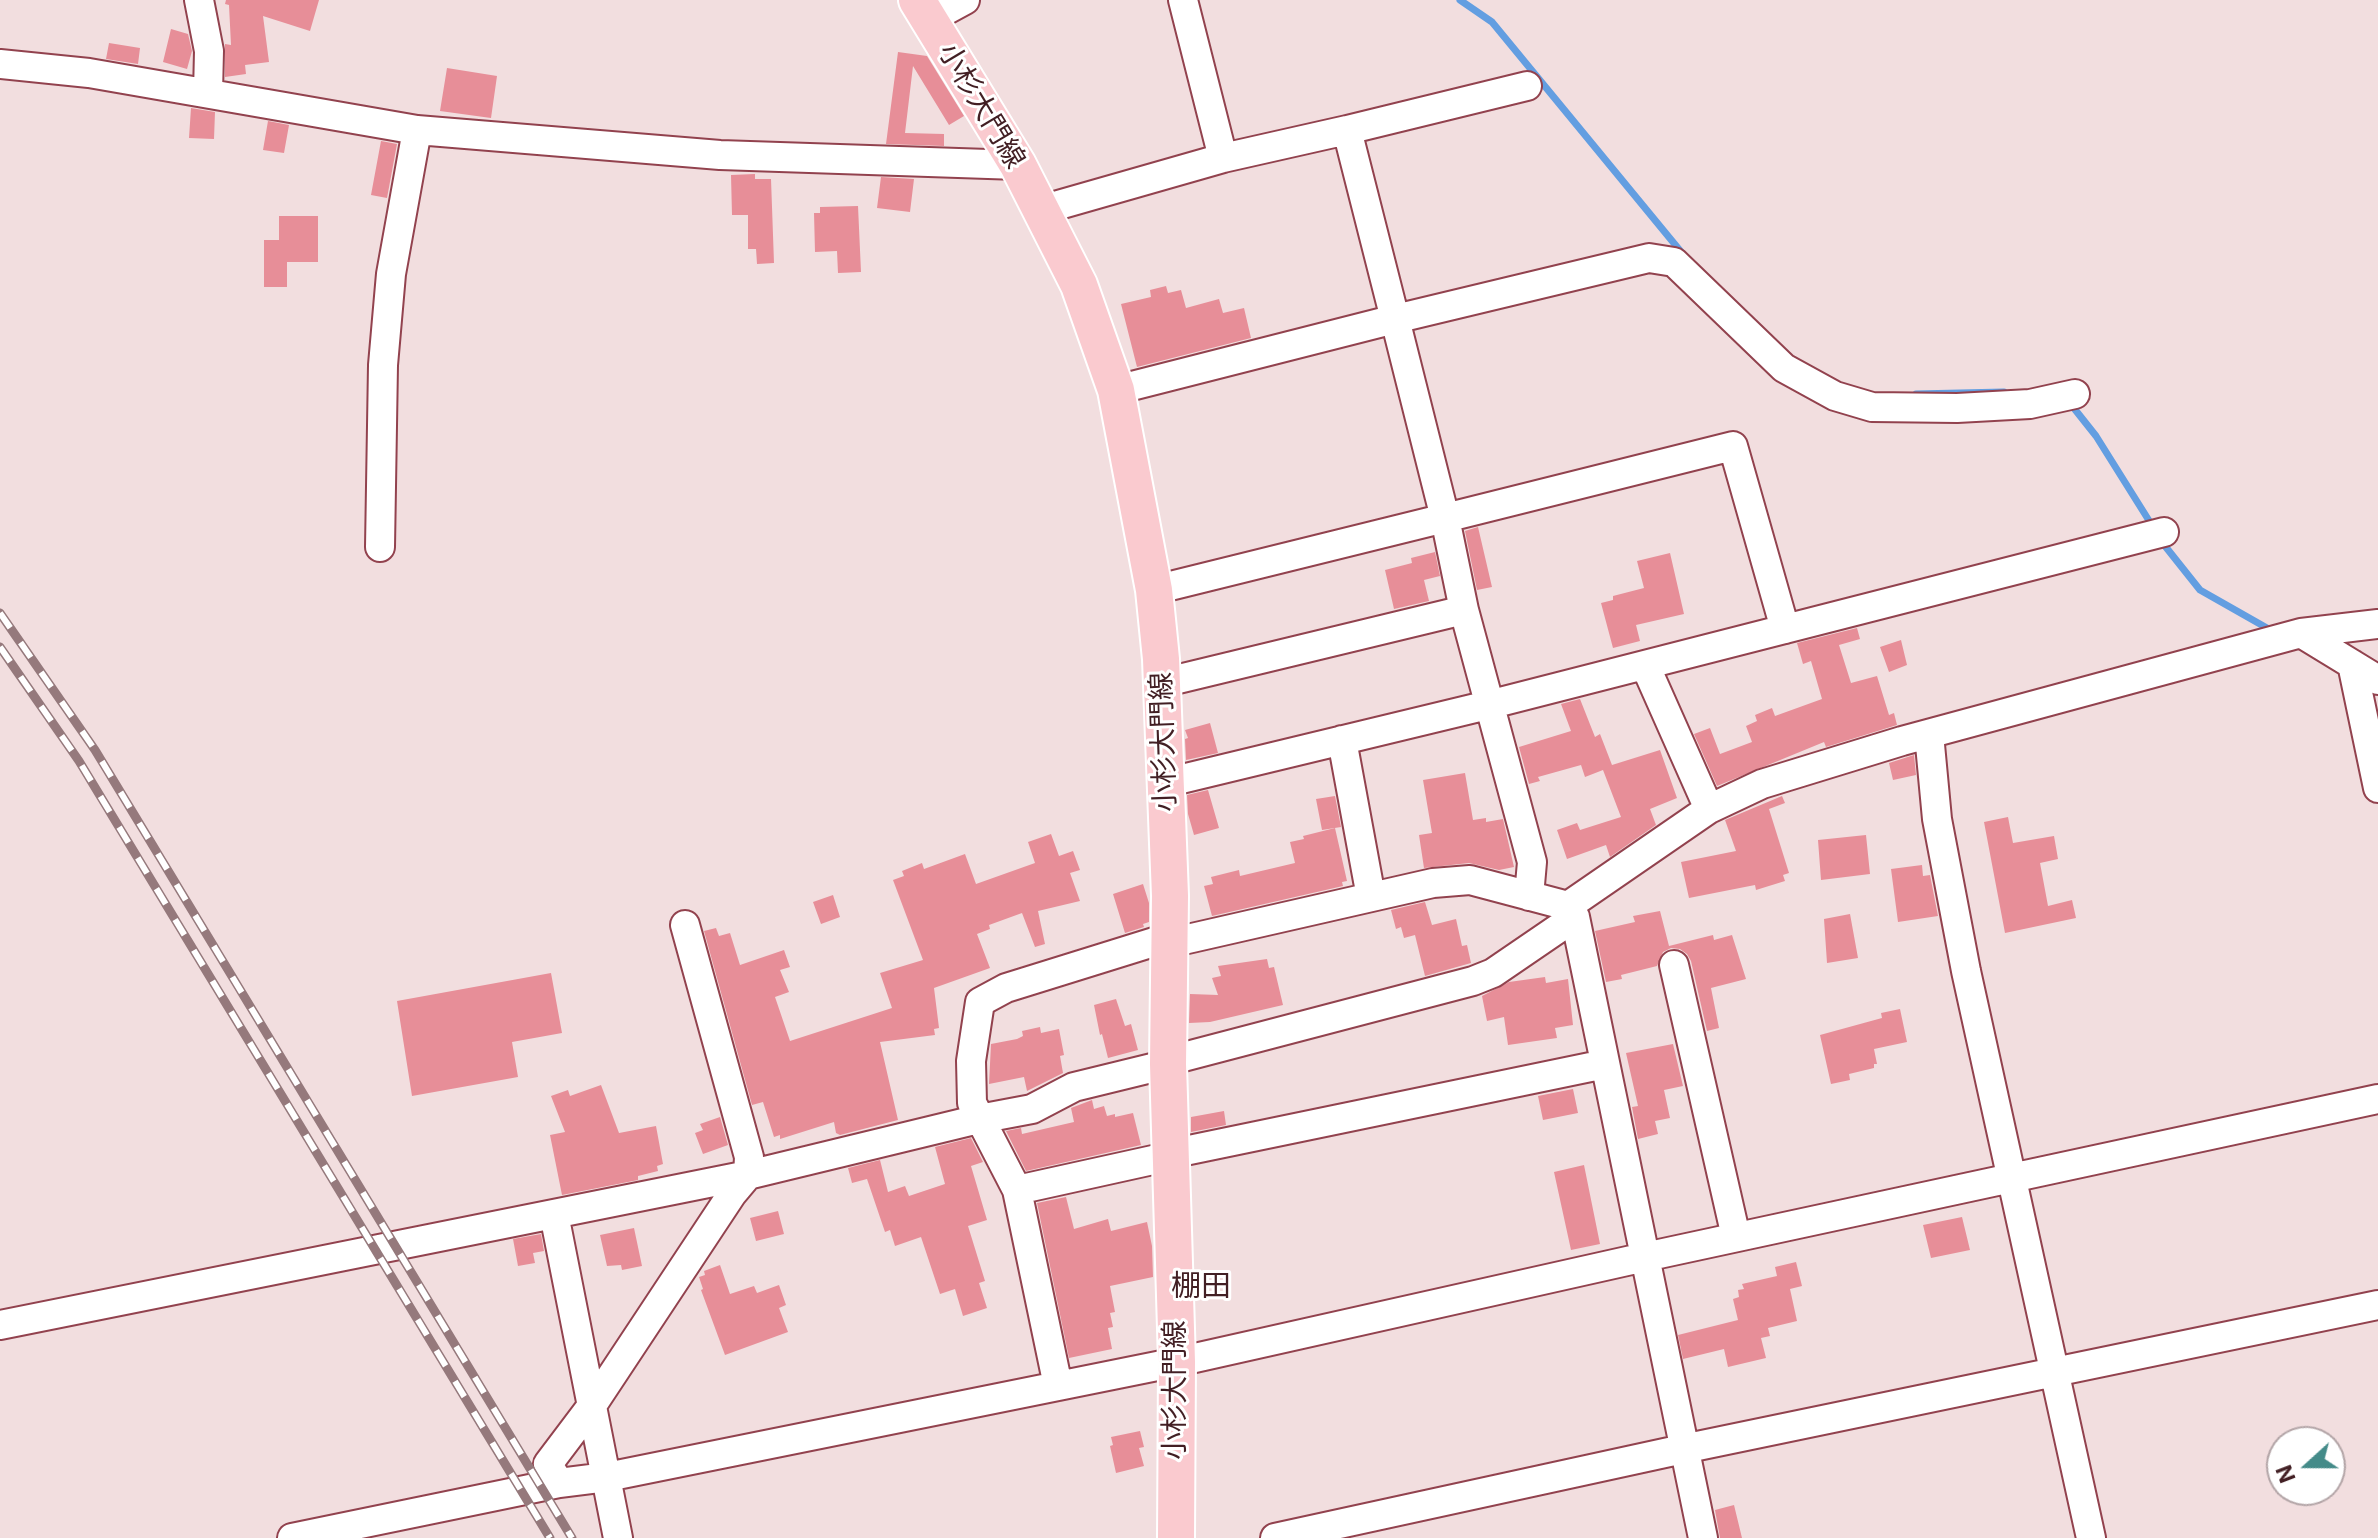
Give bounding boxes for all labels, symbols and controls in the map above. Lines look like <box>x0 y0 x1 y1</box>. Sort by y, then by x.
street label: 小杉大門線 <box>931 37 1031 175</box>
street label: 小杉大門線 <box>1145 671 1183 813</box>
district label: 棚田 <box>1171 1269 1231 1305</box>
street label: 小杉大門線 <box>1159 1320 1193 1460</box>
north arrow <box>2266 1426 2346 1506</box>
text: N <box>2270 1461 2301 1486</box>

